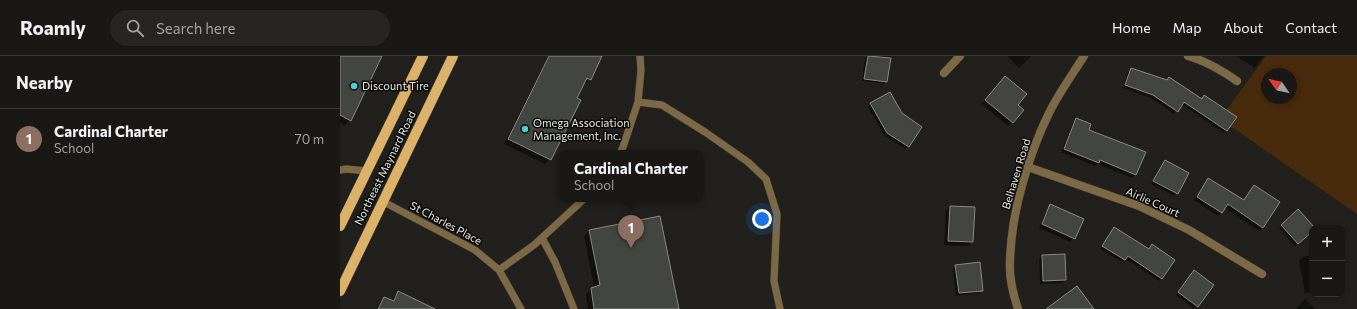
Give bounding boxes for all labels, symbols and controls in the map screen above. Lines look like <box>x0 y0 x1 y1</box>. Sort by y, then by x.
search box <box>110 10 390 46</box>
text: Roamly <box>20 16 86 39</box>
icon: search <box>124 17 146 39</box>
text: Search here <box>156 19 235 37</box>
text: Home <box>1112 19 1151 36</box>
text: Map <box>1173 19 1201 36</box>
text: About <box>1223 19 1263 36</box>
text: Contact <box>1285 19 1337 36</box>
north arrow <box>1261 68 1297 104</box>
text: Nearby <box>16 72 73 93</box>
place label: Discount Tire <box>362 79 429 92</box>
marker: Discount Tire <box>349 81 359 91</box>
street label: Northeast Maynard Road <box>351 109 418 227</box>
place label: Omega Association Management, Inc. <box>533 116 630 142</box>
text: Cardinal Charter <box>54 122 168 140</box>
marker: Omega Association Management, Inc. <box>520 124 530 134</box>
text: 1 <box>26 131 32 147</box>
text: 70 m <box>295 131 324 147</box>
street label: Belhaven Road <box>999 137 1032 211</box>
text: School <box>54 140 94 156</box>
popup <box>559 150 703 202</box>
text: Cardinal Charter <box>574 159 688 177</box>
text: School <box>574 177 614 193</box>
street label: Airlie Court <box>1124 184 1183 219</box>
street label: St Charles Place <box>408 198 484 247</box>
your location <box>752 209 772 229</box>
pin: 1 <box>618 215 644 248</box>
map controls <box>1309 225 1345 297</box>
button: + <box>1309 225 1345 261</box>
button: − <box>1309 261 1345 297</box>

